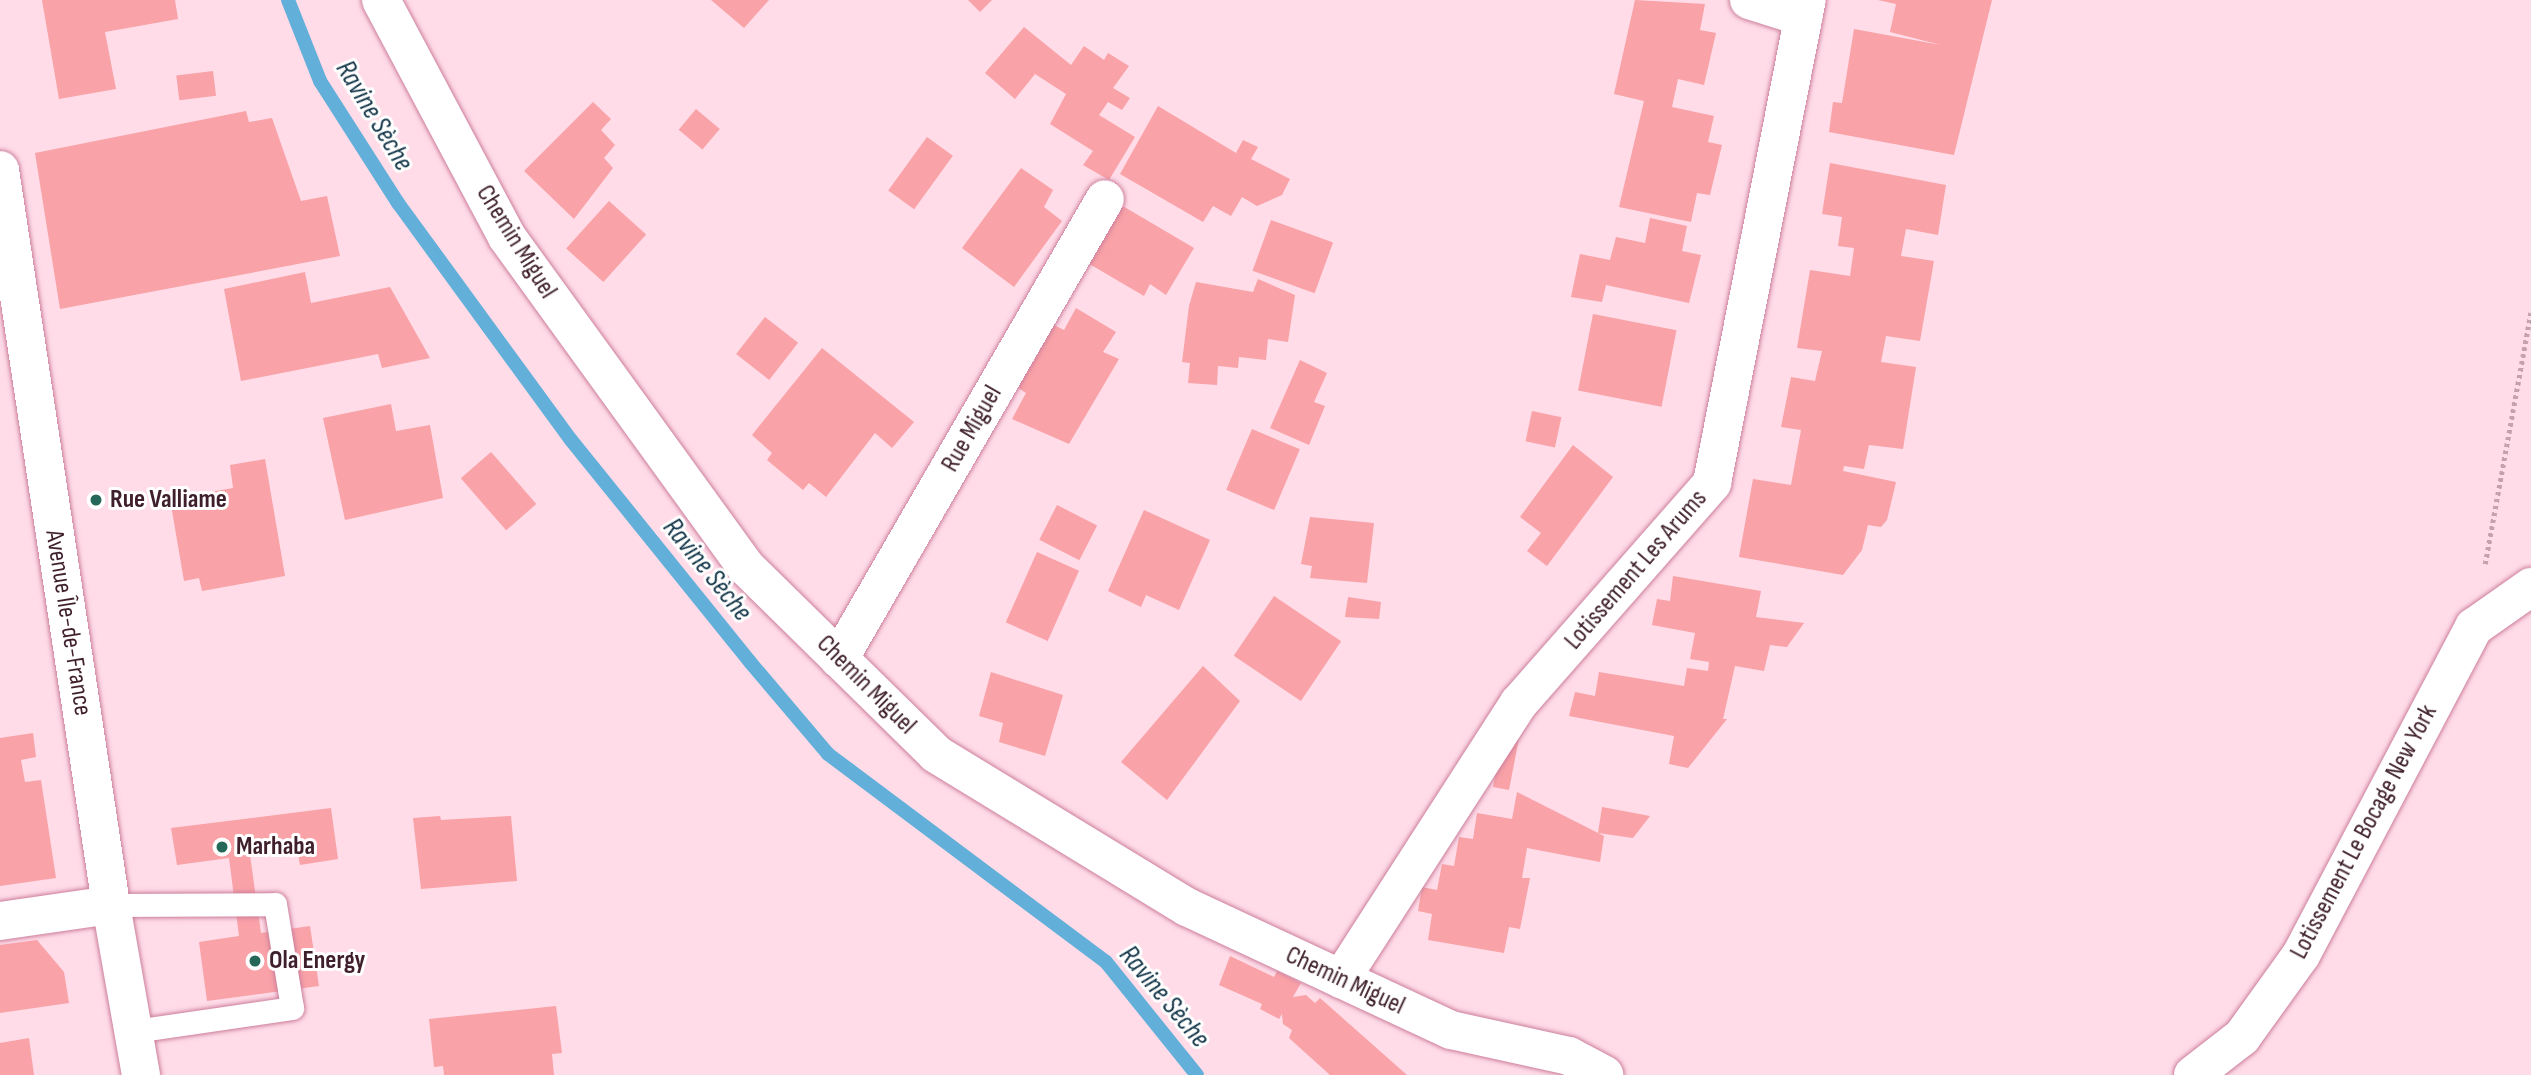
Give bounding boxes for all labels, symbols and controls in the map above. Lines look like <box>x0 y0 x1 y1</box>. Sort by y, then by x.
water label: Ravine Sèche <box>328 55 420 177</box>
street label: Chemin Miguel <box>469 180 563 304</box>
street label: Rue Miguel <box>935 380 1009 478</box>
place label: Rue Valliame <box>110 484 227 516</box>
street label: Lotissement Les Arums <box>1558 484 1714 656</box>
marker: Rue Valliame <box>88 492 104 508</box>
water label: Ravine Sèche <box>655 512 759 628</box>
street label: Avenue Île-de-France <box>38 528 98 718</box>
street label: Chemin Miguel <box>810 629 922 741</box>
street label: Lotissement Le Bocage New York <box>2284 700 2444 964</box>
place label: Marhaba <box>236 831 315 863</box>
marker: Marhaba <box>214 839 230 855</box>
water label: Ravine Sèche <box>1112 939 1216 1055</box>
street label: Chemin Miguel <box>1280 940 1410 1022</box>
place label: Ola Energy <box>269 945 365 977</box>
marker: Ola Energy <box>247 953 263 969</box>

